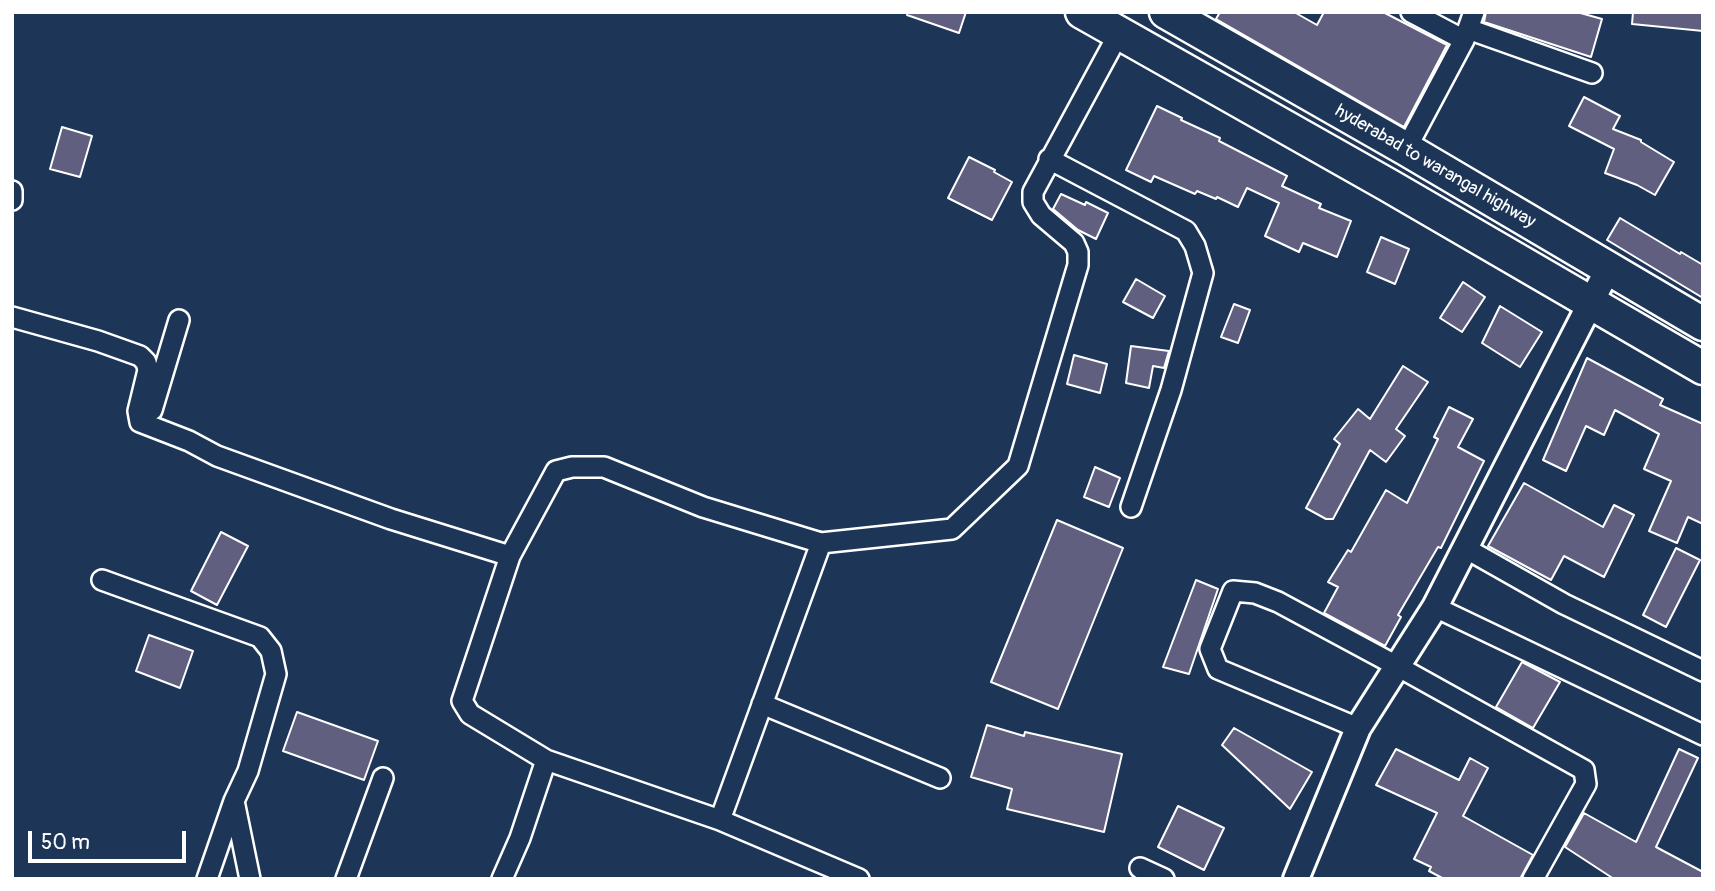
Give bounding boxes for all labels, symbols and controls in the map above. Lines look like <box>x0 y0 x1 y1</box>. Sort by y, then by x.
street label: hyderabad to warangal highway <box>1331 101 1539 233</box>
scale bar <box>32 818 189 862</box>
text: 50 m <box>41 829 90 856</box>

